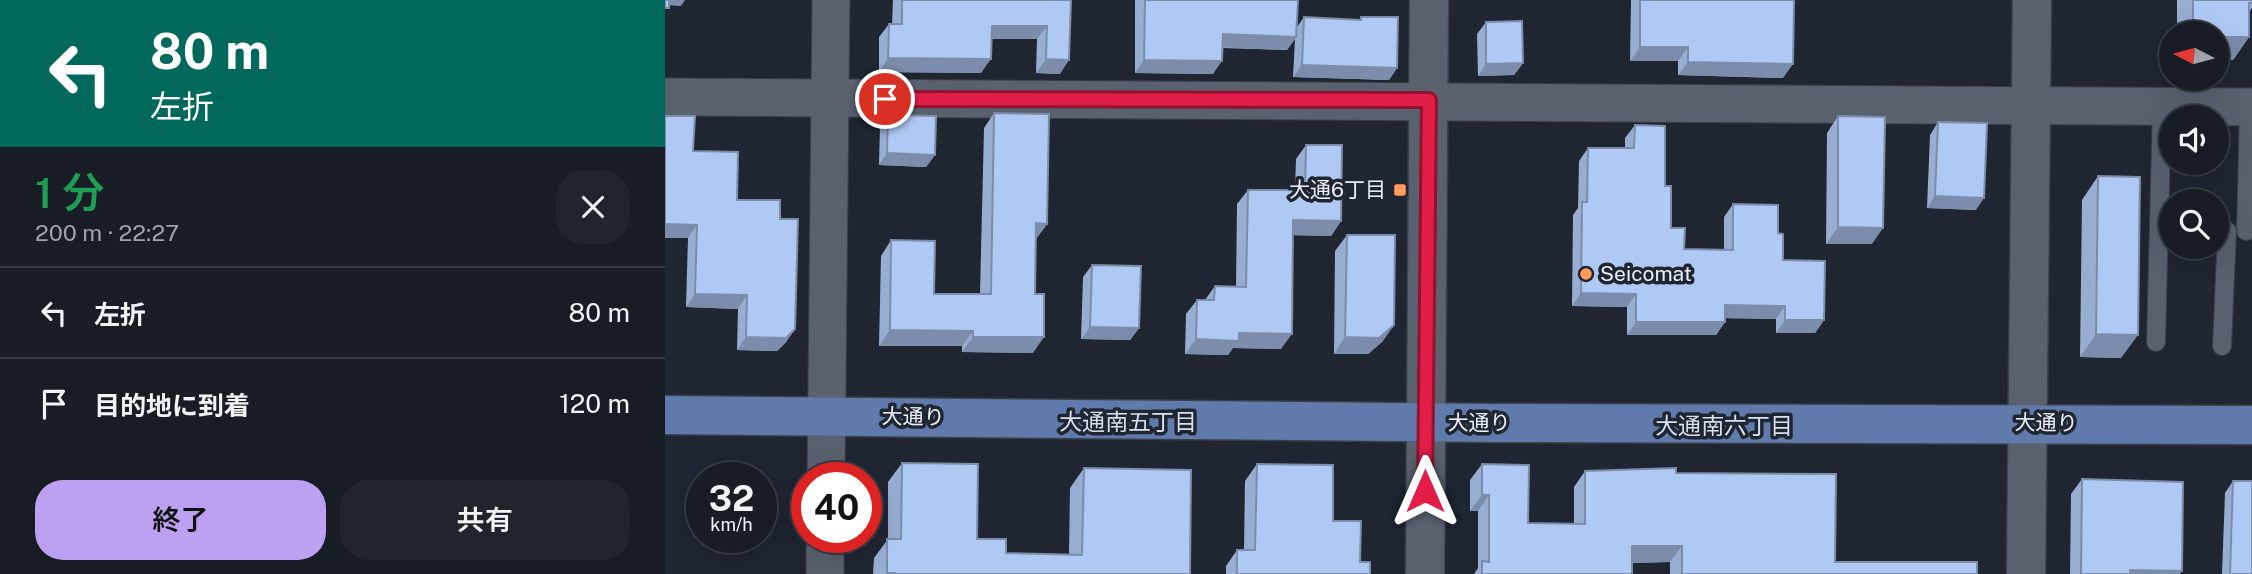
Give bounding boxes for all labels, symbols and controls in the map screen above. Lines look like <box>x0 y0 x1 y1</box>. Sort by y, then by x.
north arrow <box>2159 21 2229 91</box>
map controls <box>2159 21 2229 259</box>
text: 80 m <box>150 22 269 80</box>
icon: left <box>35 28 126 119</box>
pin <box>855 69 915 129</box>
icon: arrive <box>866 80 904 118</box>
text: 左折 <box>150 88 214 125</box>
button: sound <box>2159 105 2229 175</box>
text: 1 分 <box>35 168 104 217</box>
button: close <box>556 170 630 244</box>
place label: 大通6丁目 <box>1289 177 1386 202</box>
marker: 大通6丁目 <box>1392 182 1408 198</box>
button: search <box>2159 189 2229 259</box>
text: 200 m · 22:27 <box>35 219 179 246</box>
place label: Seicomat <box>1600 261 1692 286</box>
marker: Seicomat <box>1578 266 1594 282</box>
icon: left <box>35 294 73 332</box>
text: 80 m <box>569 297 630 328</box>
text: 左折 <box>94 299 146 330</box>
icon: arrive <box>35 385 73 423</box>
text: 120 m <box>559 388 630 419</box>
text: 目的地に到着 <box>94 390 250 421</box>
street label: 大通り <box>881 403 945 430</box>
district label: 大通南五丁目 <box>1059 408 1197 435</box>
street label: 大通り <box>2014 409 2078 436</box>
street label: 大通り <box>1448 410 1511 435</box>
district label: 大通南六丁目 <box>1655 412 1793 439</box>
position arrow <box>1388 454 1462 528</box>
speed limit sign: 40 <box>791 462 882 553</box>
text: 32 <box>709 478 754 519</box>
button: 終了 <box>35 480 326 560</box>
button: 共有 <box>340 480 630 560</box>
text: km/h <box>710 514 753 535</box>

